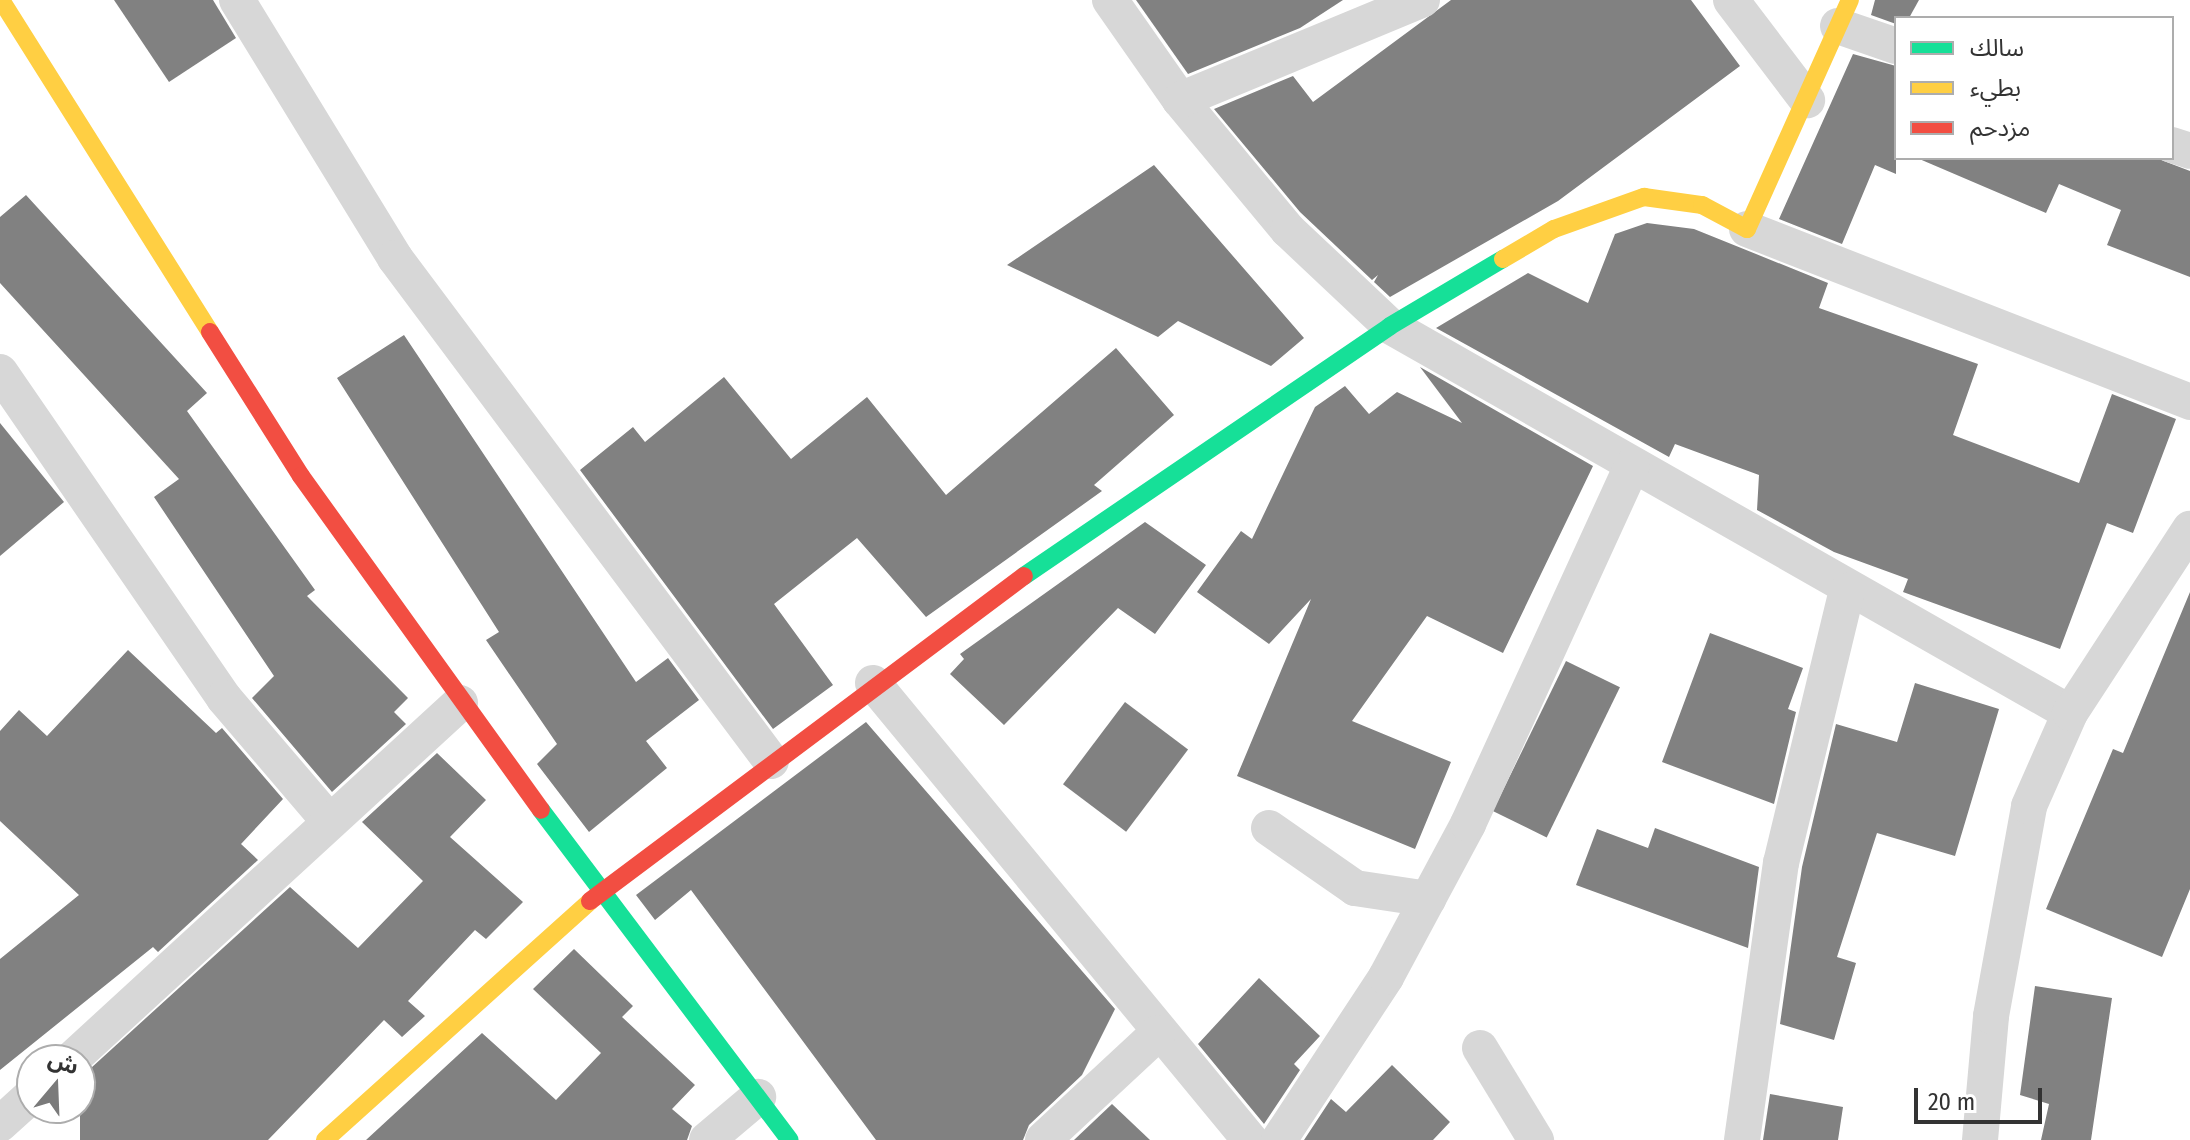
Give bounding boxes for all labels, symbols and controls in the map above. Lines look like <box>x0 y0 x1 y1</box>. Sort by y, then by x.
legend <box>1894 16 2174 160</box>
text: سالك <box>1970 34 2024 62</box>
text: بطيء <box>1970 74 2021 102</box>
text: مزدحم <box>1970 114 2030 142</box>
north arrow <box>16 1044 96 1124</box>
text: ش <box>45 1045 82 1080</box>
scale bar <box>1918 1072 2046 1122</box>
text: 20 m <box>1928 1088 1975 1116</box>

